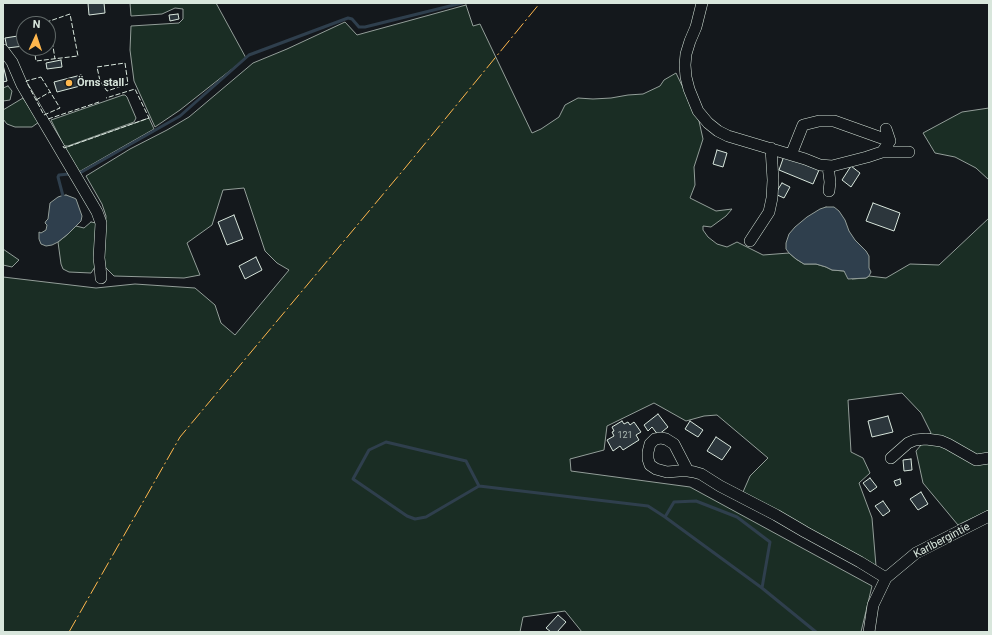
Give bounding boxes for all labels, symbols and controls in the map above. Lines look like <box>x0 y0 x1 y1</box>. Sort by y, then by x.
north arrow <box>16 16 56 56</box>
text: N <box>32 18 41 31</box>
place label: Örns stall <box>77 76 124 90</box>
marker: Örns stall <box>64 78 74 88</box>
house number: 121 <box>617 431 633 441</box>
street label: Karlbergintie <box>912 521 972 561</box>

